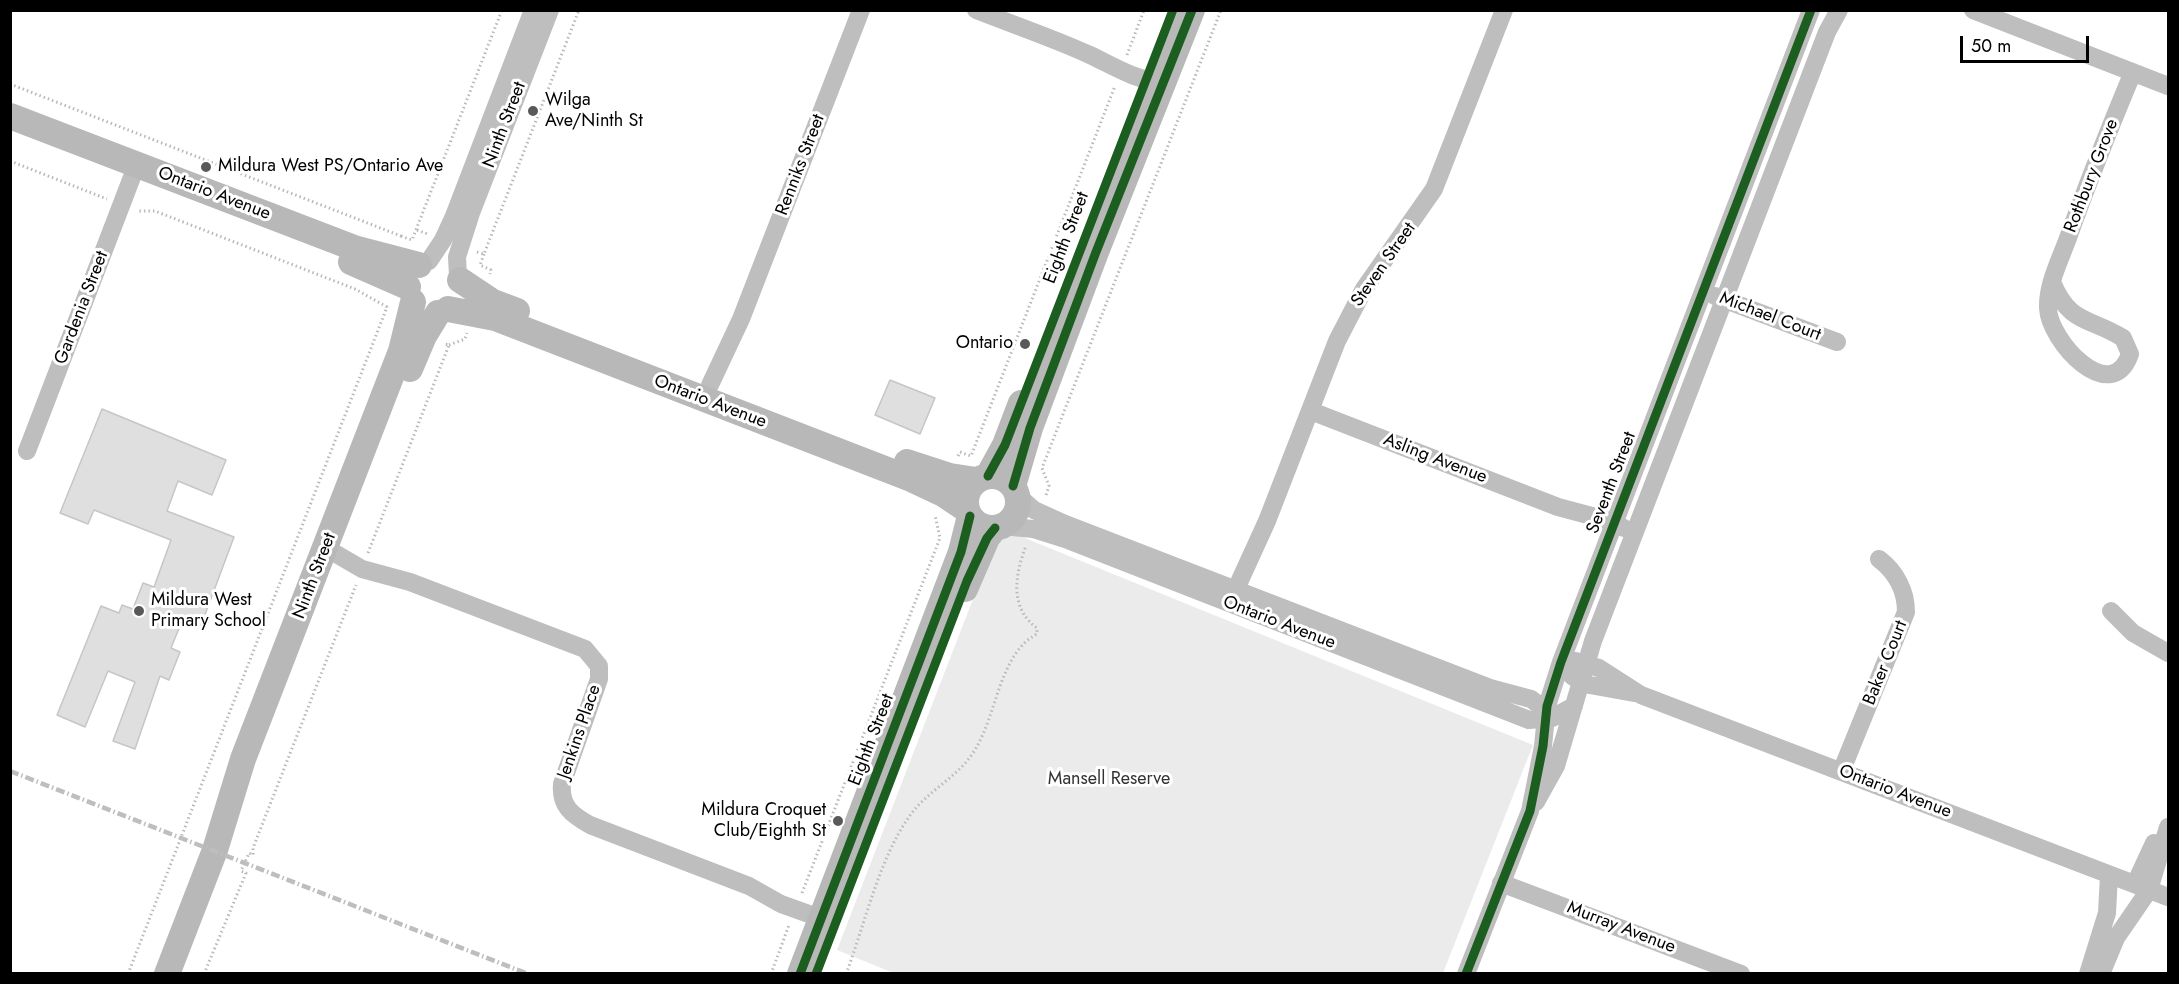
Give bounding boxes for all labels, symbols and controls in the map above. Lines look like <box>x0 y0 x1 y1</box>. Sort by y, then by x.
scale bar <box>1963 24 2092 62</box>
text: 50 m <box>1971 33 2011 59</box>
street label: Ninth Street <box>479 79 531 171</box>
place label: Wilga Ave/Ninth St <box>545 90 643 132</box>
marker: Wilga Ave/Ninth St <box>526 104 540 118</box>
street label: Renniks Street <box>772 111 830 219</box>
street label: Rothbury Grove <box>2060 116 2124 236</box>
place label: Mildura West PS/Ontario Ave <box>218 156 443 178</box>
marker: Mildura West PS/Ontario Ave <box>199 160 213 174</box>
street label: Ontario Avenue <box>155 163 273 225</box>
street label: Eighth Street <box>1040 189 1094 287</box>
street label: Steven Street <box>1347 219 1421 311</box>
street label: Gardenia Street <box>51 248 113 368</box>
street label: Michael Court <box>1716 288 1824 346</box>
place label: Ontario <box>956 333 1013 355</box>
marker: Ontario <box>1018 337 1032 351</box>
street label: Ontario Avenue <box>651 371 769 433</box>
street label: Asling Avenue <box>1380 429 1490 489</box>
street label: Seventh Street <box>1583 429 1641 537</box>
street label: Ninth Street <box>289 530 341 622</box>
place label: Mildura West Primary School <box>151 590 266 632</box>
street label: Ontario Avenue <box>1220 592 1338 654</box>
marker: Mildura West Primary School <box>132 604 146 618</box>
street label: Baker Court <box>1859 618 1913 708</box>
street label: Jenkins Place <box>554 682 606 782</box>
street label: Eighth Street <box>845 691 899 789</box>
street label: Ontario Avenue <box>1836 761 1954 823</box>
park label: Mansell Reserve <box>1048 769 1170 791</box>
place label: Mildura Croquet Club/Eighth St <box>701 800 826 842</box>
marker: Mildura Croquet Club/Eighth St <box>831 814 845 828</box>
street label: Murray Avenue <box>1564 897 1678 959</box>

